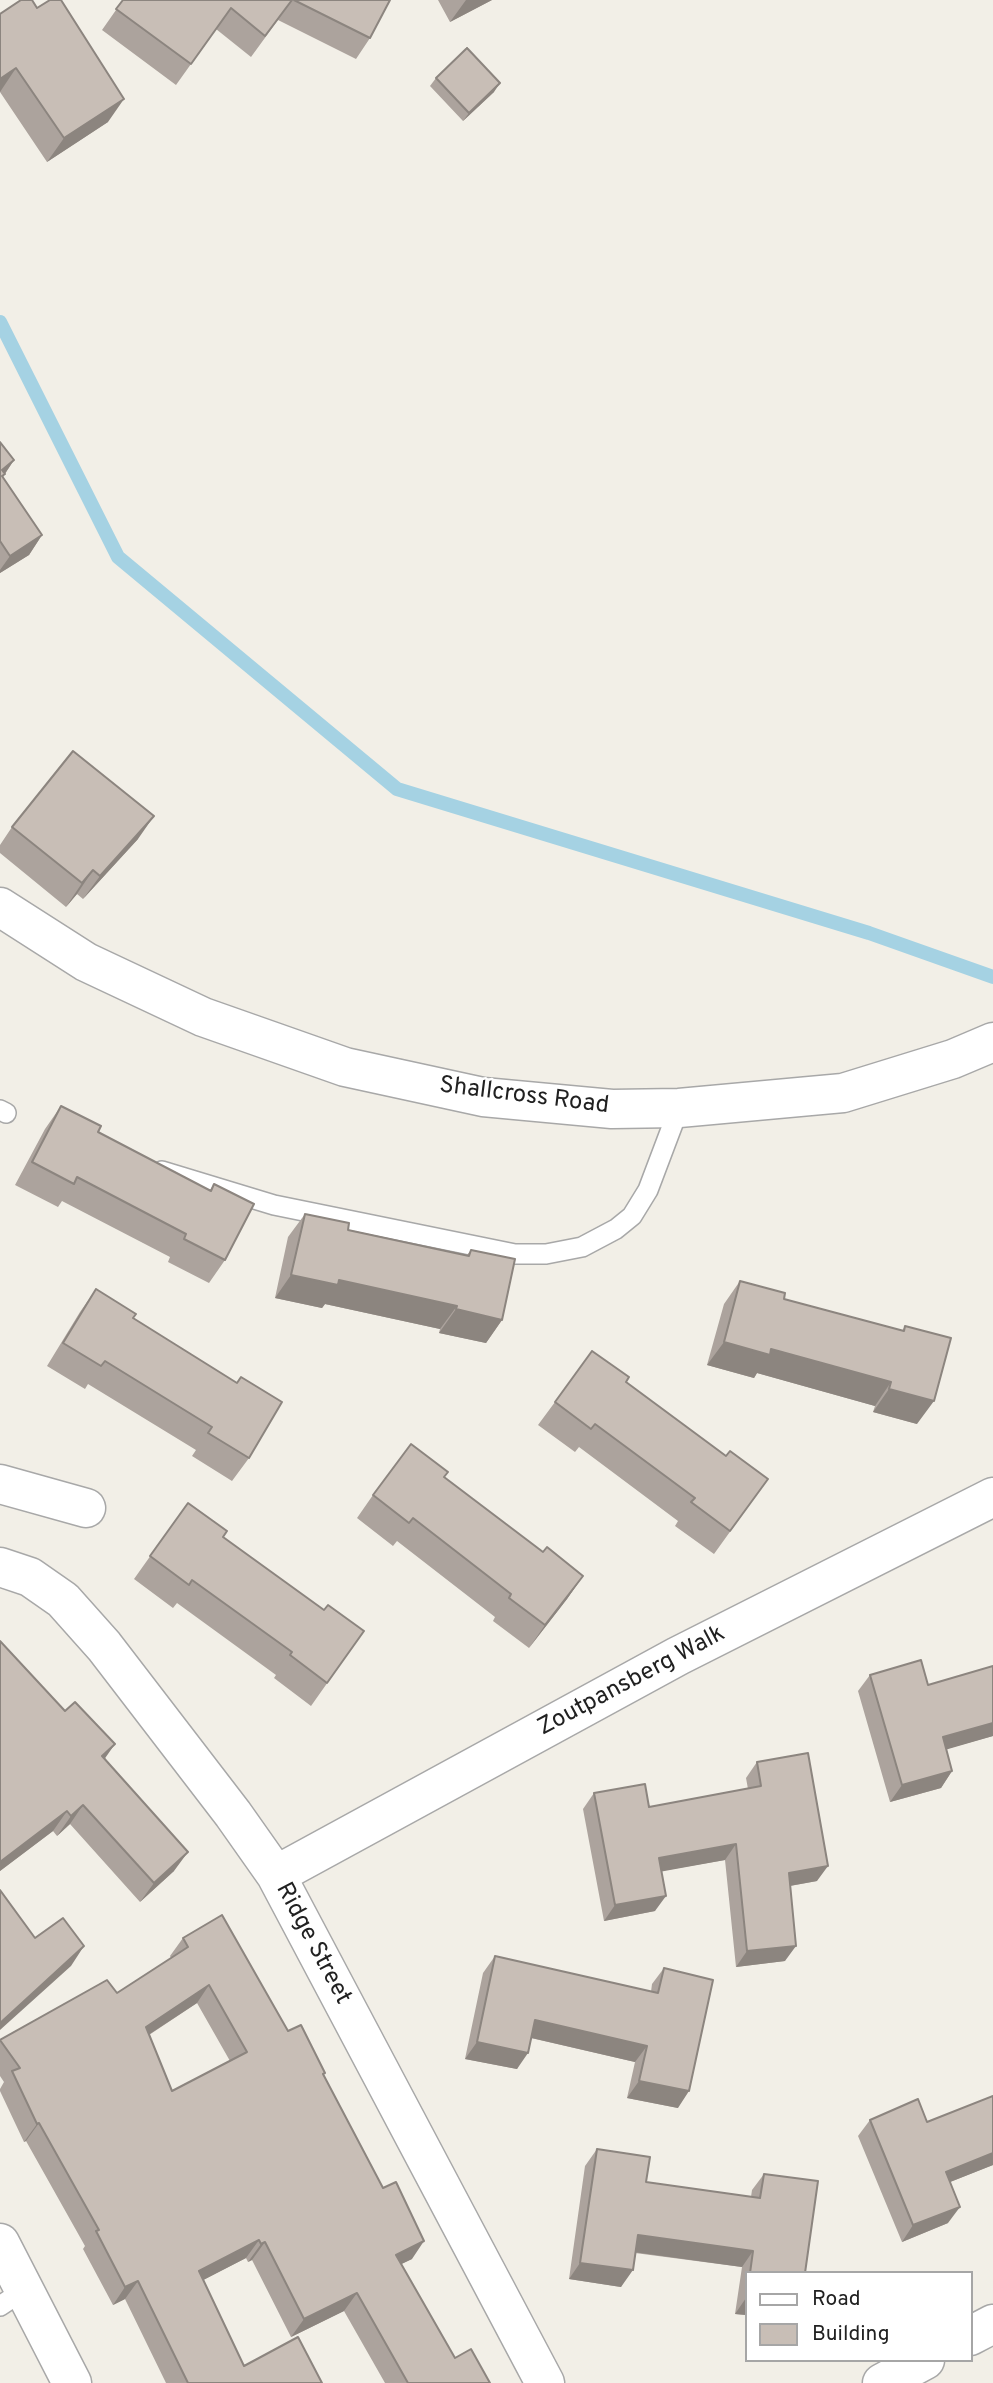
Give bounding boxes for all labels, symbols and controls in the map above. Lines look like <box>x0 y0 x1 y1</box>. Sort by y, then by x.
street label: Shallcross Road <box>437 1072 611 1122</box>
street label: Zoutpansberg Walk <box>533 1620 731 1744</box>
street label: Ridge Street <box>268 1878 356 2010</box>
legend <box>744 2271 972 2362</box>
text: Road <box>812 2286 861 2313</box>
text: Building <box>812 2321 890 2348</box>

